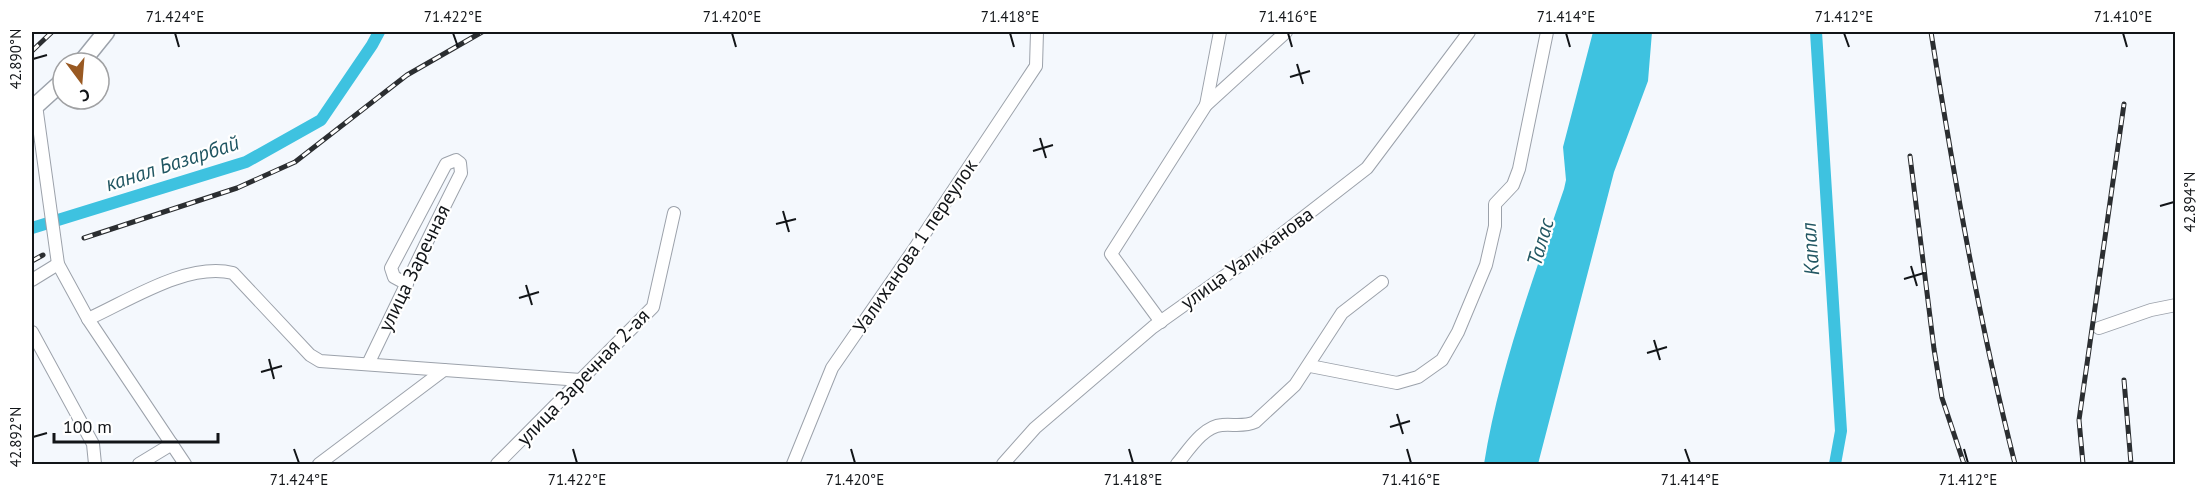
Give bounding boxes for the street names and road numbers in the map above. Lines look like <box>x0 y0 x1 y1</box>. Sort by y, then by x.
street label: Уалиханова 1 переулок <box>847 153 983 338</box>
street label: улица Заречная <box>372 200 456 336</box>
street label: улица Уалиханова <box>1175 201 1319 315</box>
street label: улица Заречная 2-ая <box>511 303 655 451</box>

